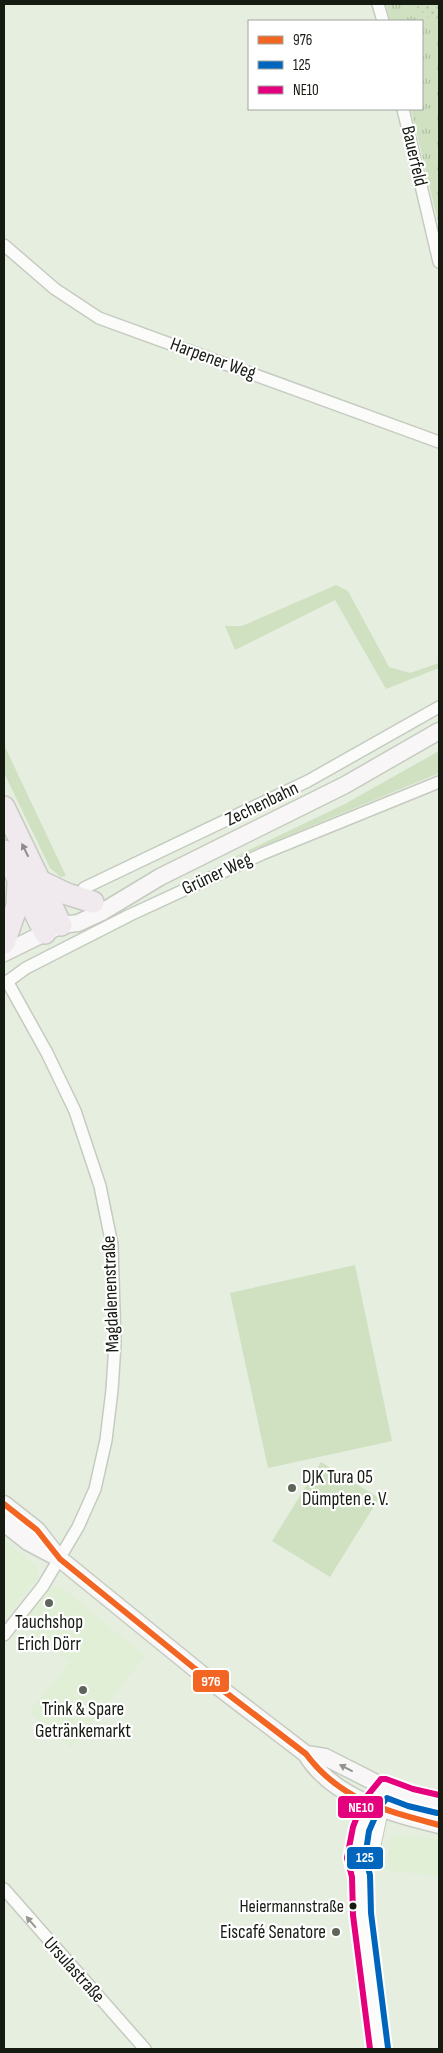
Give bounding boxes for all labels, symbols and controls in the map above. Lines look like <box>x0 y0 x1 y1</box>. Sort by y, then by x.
legend <box>248 20 423 110</box>
text: 976 <box>293 31 312 50</box>
text: 125 <box>293 56 311 75</box>
text: NE10 <box>293 81 319 100</box>
street label: Bauerfeld <box>396 124 432 188</box>
street label: Harpener Weg <box>167 333 259 385</box>
street label: Zechenbahn <box>222 777 302 831</box>
one-way arrow <box>20 843 28 857</box>
street label: Grüner Weg <box>178 848 256 900</box>
street label: Magdalenenstraße <box>97 1235 125 1353</box>
place label: DJK Tura 05 Dümpten e. V. <box>302 1466 389 1511</box>
marker: DJK Tura 05 Dümpten e. V. <box>286 1482 298 1494</box>
marker: Tauchshop Erich Dörr <box>43 1597 55 1609</box>
place label: Tauchshop Erich Dörr <box>15 1611 83 1656</box>
line badge: 976 <box>192 1669 230 1693</box>
text: 976 <box>201 1673 221 1690</box>
marker: Trink & Spare Getränkemarkt <box>77 1684 89 1696</box>
place label: Trink & Spare Getränkemarkt <box>35 1698 131 1743</box>
one-way arrow <box>339 1764 353 1772</box>
line badge: NE10 <box>337 1795 384 1819</box>
text: NE10 <box>348 1799 374 1816</box>
line badge: 125 <box>346 1846 384 1870</box>
text: 125 <box>356 1849 374 1866</box>
place label: Heiermannstraße <box>239 1896 344 1917</box>
marker: Heiermannstraße <box>348 1901 358 1911</box>
one-way arrow <box>25 1916 37 1928</box>
place label: Eiscafé Senatore <box>220 1921 326 1944</box>
marker: Eiscafé Senatore <box>330 1926 342 1938</box>
street label: Ursulastraße <box>38 1932 110 2008</box>

